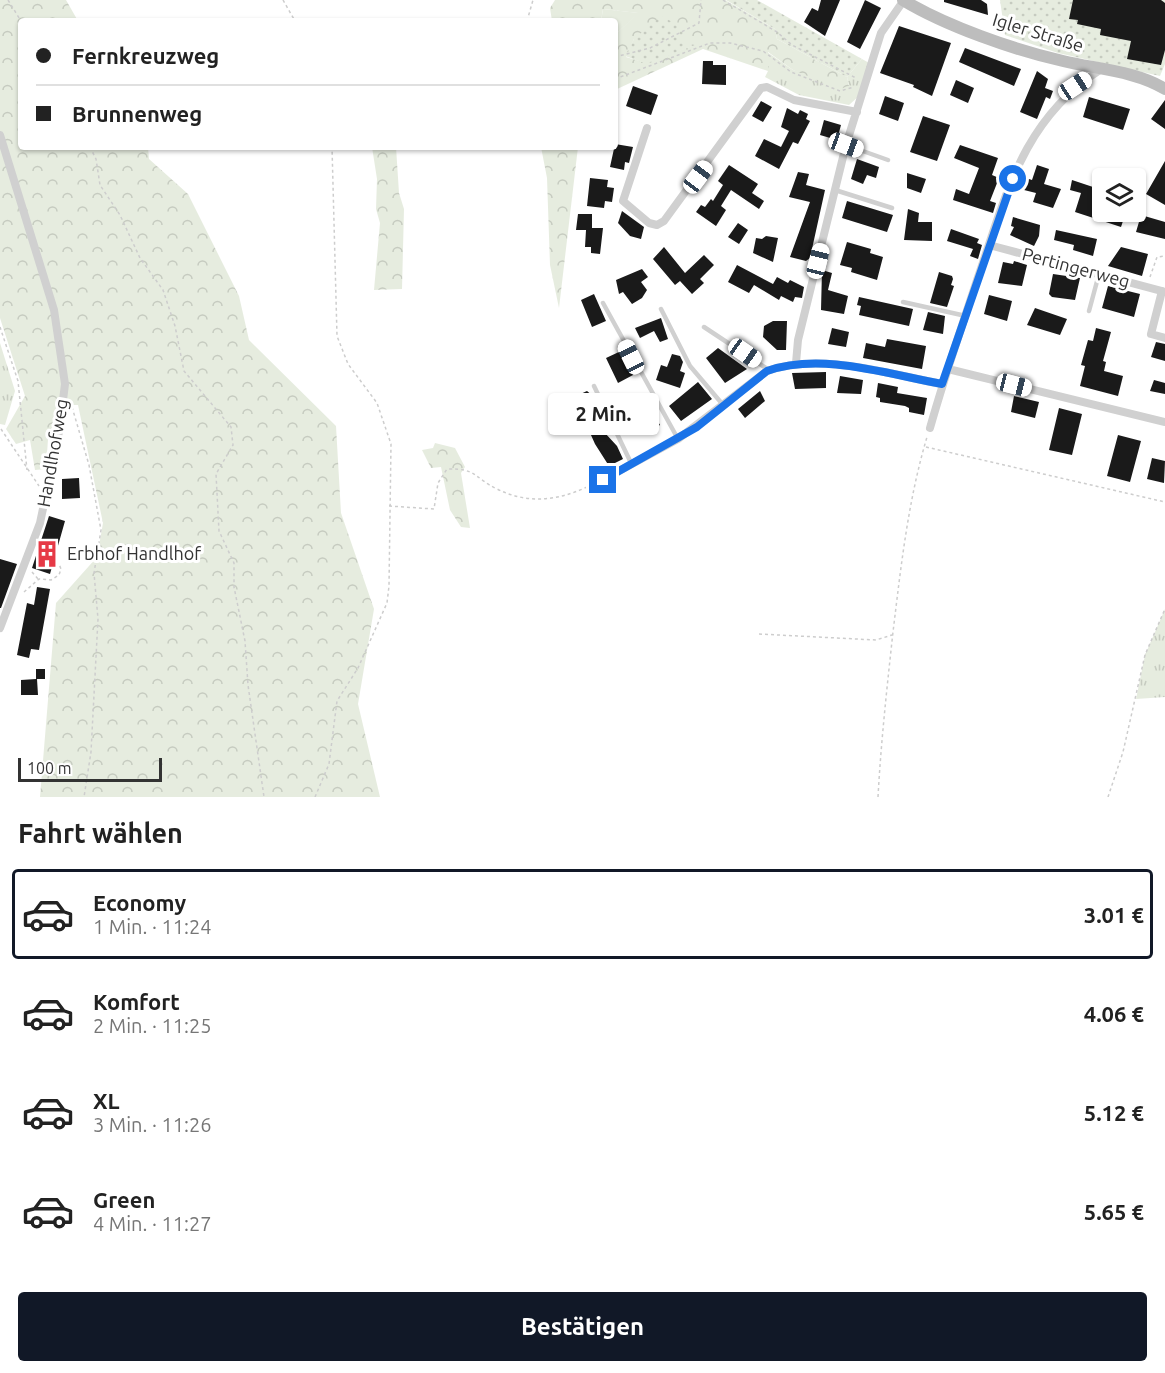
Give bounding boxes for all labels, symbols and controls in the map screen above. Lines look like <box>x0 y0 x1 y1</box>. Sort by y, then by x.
street label: Igler Straße <box>990 9 1086 55</box>
text: Fernkreuzweg <box>72 43 219 68</box>
car <box>1055 69 1095 103</box>
text: Brunnenweg <box>72 101 202 126</box>
car <box>826 130 866 160</box>
car <box>680 157 716 197</box>
route start <box>999 165 1026 192</box>
map controls <box>1092 168 1146 222</box>
button: layers <box>1092 168 1146 222</box>
car <box>805 241 831 281</box>
street label: Pertingerweg <box>1020 243 1132 291</box>
car <box>725 335 765 371</box>
car <box>615 337 647 377</box>
car <box>994 372 1034 398</box>
callout: 2 Min. <box>548 393 658 435</box>
street label: Handlhofweg <box>33 397 71 509</box>
text: 2 Min. <box>576 402 632 425</box>
route end <box>589 466 616 493</box>
building icon: Erbhof Handlhof <box>32 539 62 569</box>
place label: Erbhof Handlhof <box>67 543 201 563</box>
scale bar <box>18 755 162 782</box>
text: 100 m <box>27 759 72 777</box>
text: Fahrt wählen <box>18 818 183 848</box>
icon: car <box>21 887 75 941</box>
text: Economy <box>93 890 186 915</box>
text: 3.01 € <box>1084 902 1144 927</box>
text: 1 Min. · 11:24 <box>93 915 212 938</box>
icon: car <box>21 986 75 1040</box>
text: Komfort <box>93 989 180 1014</box>
text: 4.06 € <box>1084 1001 1144 1026</box>
text: 2 Min. · 11:25 <box>93 1014 212 1037</box>
icon: car <box>21 1085 75 1139</box>
text: XL <box>93 1088 120 1113</box>
text: 5.12 € <box>1084 1100 1144 1125</box>
text: 3 Min. · 11:26 <box>93 1113 212 1136</box>
icon: car <box>21 1184 75 1238</box>
text: Green <box>93 1187 155 1212</box>
text: 5.65 € <box>1084 1199 1144 1224</box>
text: 4 Min. · 11:27 <box>93 1212 212 1235</box>
button: Bestätigen <box>18 1292 1147 1361</box>

